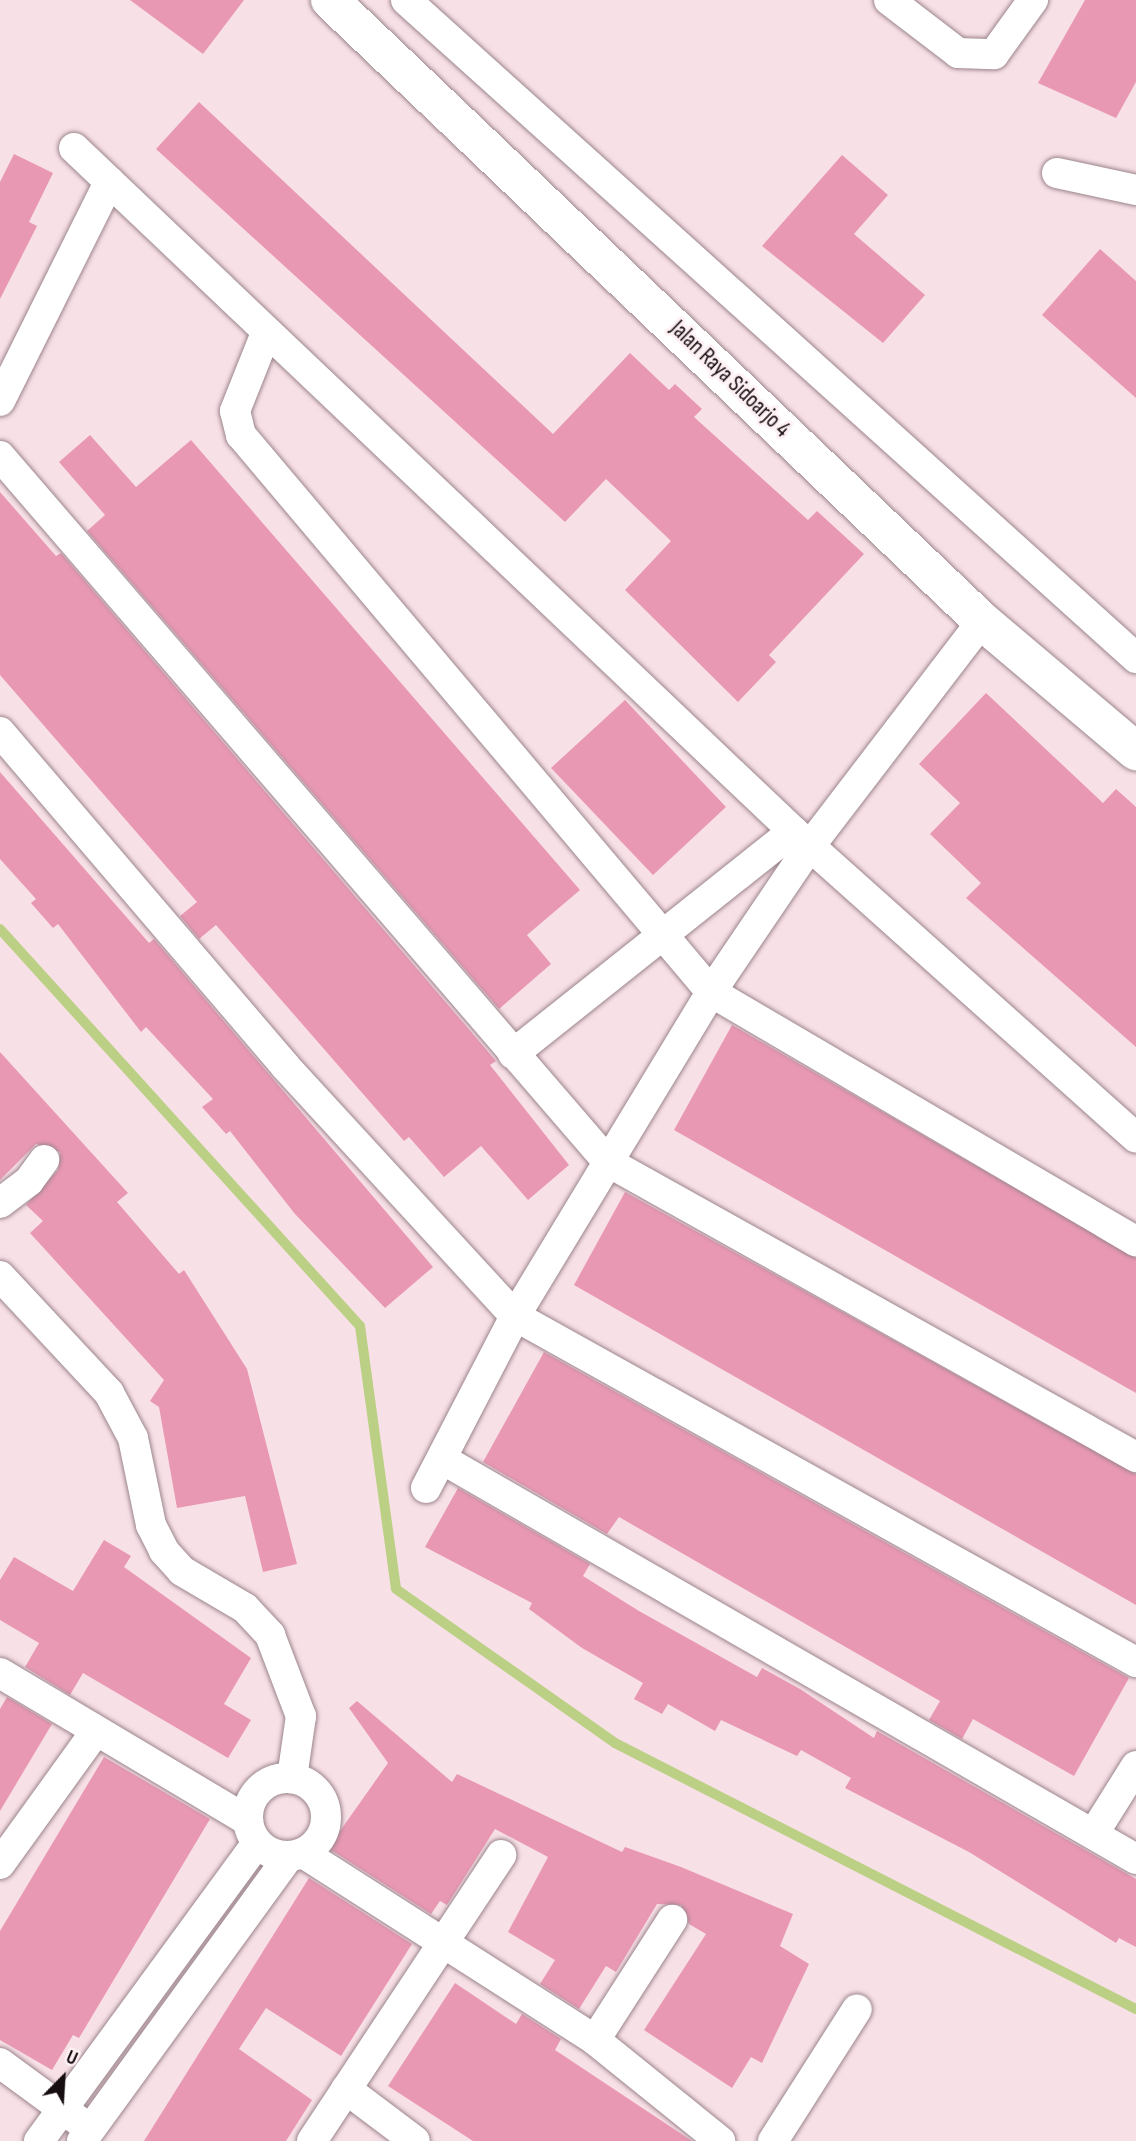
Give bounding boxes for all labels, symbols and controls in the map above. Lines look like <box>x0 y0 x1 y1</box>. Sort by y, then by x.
street label: Jalan Raya Sidoarjo 4 <box>664 315 796 443</box>
north arrow <box>28 2043 98 2113</box>
text: U <box>63 2046 81 2071</box>

